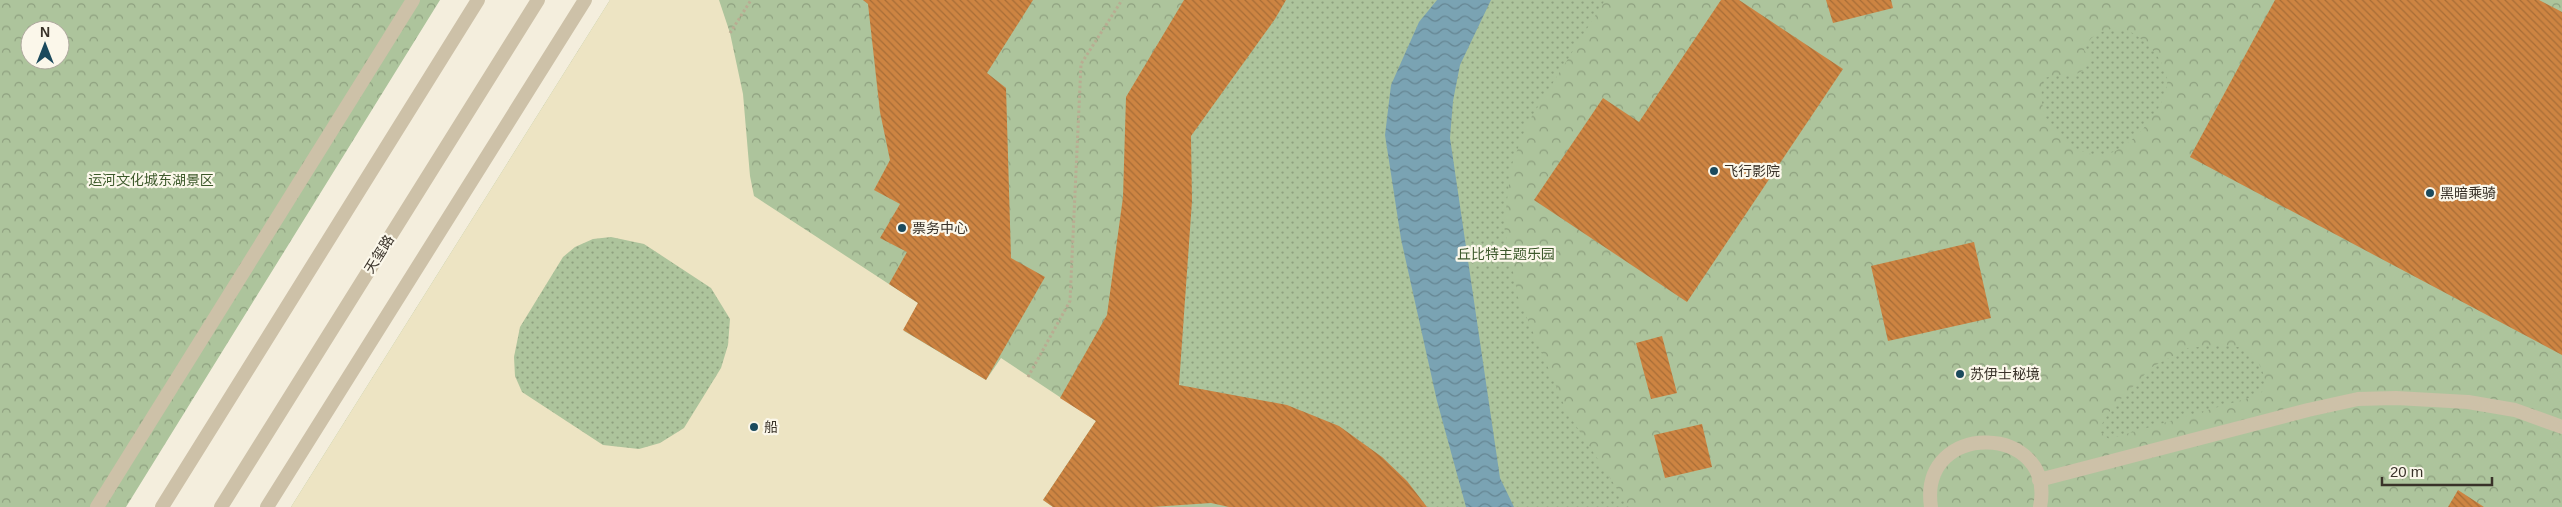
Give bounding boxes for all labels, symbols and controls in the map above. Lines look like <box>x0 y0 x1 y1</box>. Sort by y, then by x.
north arrow <box>20 20 70 70</box>
text: N <box>40 24 50 40</box>
place label: 飞行影院 <box>1724 163 1780 179</box>
marker: 飞行影院 <box>1708 165 1720 177</box>
park label: 运河文化城东湖景区 <box>88 172 214 188</box>
place label: 黑暗乘骑 <box>2440 185 2496 201</box>
marker: 黑暗乘骑 <box>2424 187 2436 199</box>
place label: 票务中心 <box>912 220 968 236</box>
marker: 票务中心 <box>896 222 908 234</box>
street label: 天玺路 <box>361 232 397 276</box>
park label: 丘比特主题乐园 <box>1457 246 1555 262</box>
place label: 苏伊士秘境 <box>1970 366 2040 382</box>
marker: 苏伊士秘境 <box>1954 368 1966 380</box>
place label: 船 <box>764 419 778 435</box>
marker: 船 <box>748 421 760 433</box>
scale bar <box>2382 454 2492 486</box>
text: 20 m <box>2390 463 2423 480</box>

